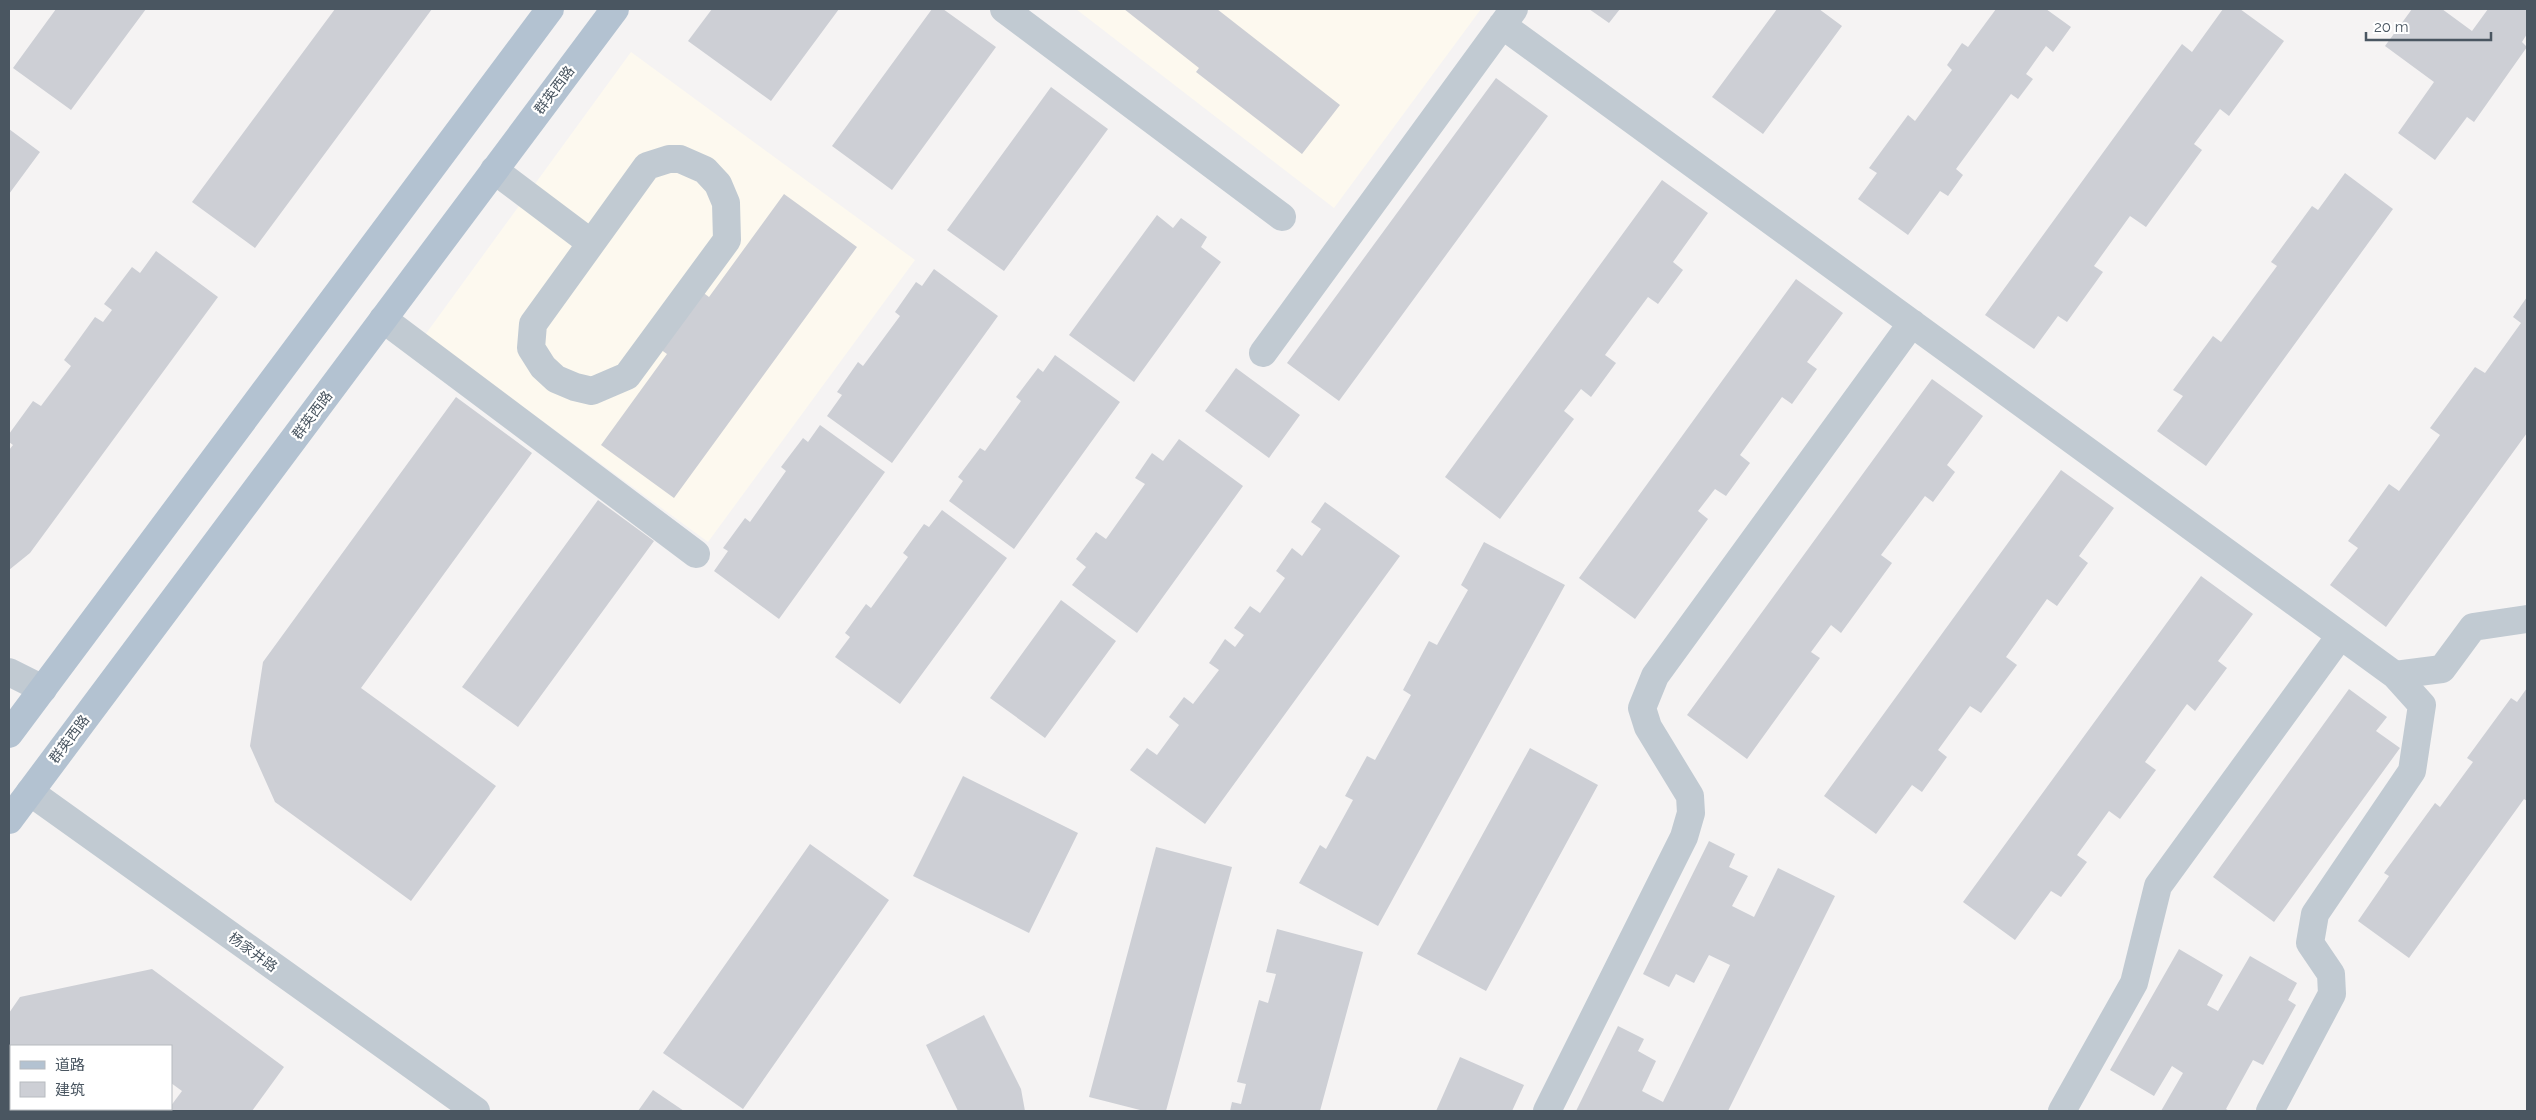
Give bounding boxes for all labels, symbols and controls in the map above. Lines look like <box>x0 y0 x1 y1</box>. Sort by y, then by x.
scale bar <box>2366 10 2491 42</box>
text: 20 m <box>2374 18 2409 36</box>
street label: 群英西路 <box>531 63 577 117</box>
street label: 群英西路 <box>289 388 335 442</box>
street label: 群英西路 <box>46 712 92 766</box>
street label: 杨家井路 <box>226 929 280 975</box>
legend <box>10 1045 172 1110</box>
text: 道路 <box>55 1056 85 1074</box>
text: 建筑 <box>55 1081 85 1099</box>

